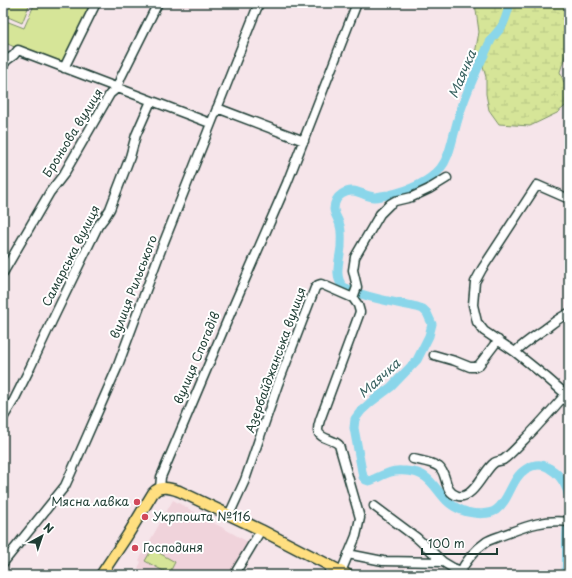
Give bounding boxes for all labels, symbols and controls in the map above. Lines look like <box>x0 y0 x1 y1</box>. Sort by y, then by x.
water label: Маячка <box>443 46 480 101</box>
street label: Броньова вулиця <box>38 85 107 180</box>
street label: Самарська вулиця <box>37 202 104 309</box>
street label: вулиця Рильського <box>105 232 161 341</box>
street label: Азербайджанська вулиця <box>240 284 310 435</box>
street label: вулиця Спогадів <box>169 309 224 407</box>
water label: Маячка <box>354 353 404 402</box>
place label: Мясна лавка <box>51 492 130 510</box>
marker: Мясна лавка <box>132 497 142 507</box>
place label: Укрпошта №116 <box>153 507 251 525</box>
marker: Укрпошта №116 <box>140 512 150 522</box>
north arrow <box>22 516 62 556</box>
text: N <box>40 519 58 537</box>
scale bar <box>422 530 497 556</box>
text: 100 m <box>428 534 465 552</box>
place label: Господиня <box>143 538 203 556</box>
marker: Господиня <box>130 543 140 553</box>

